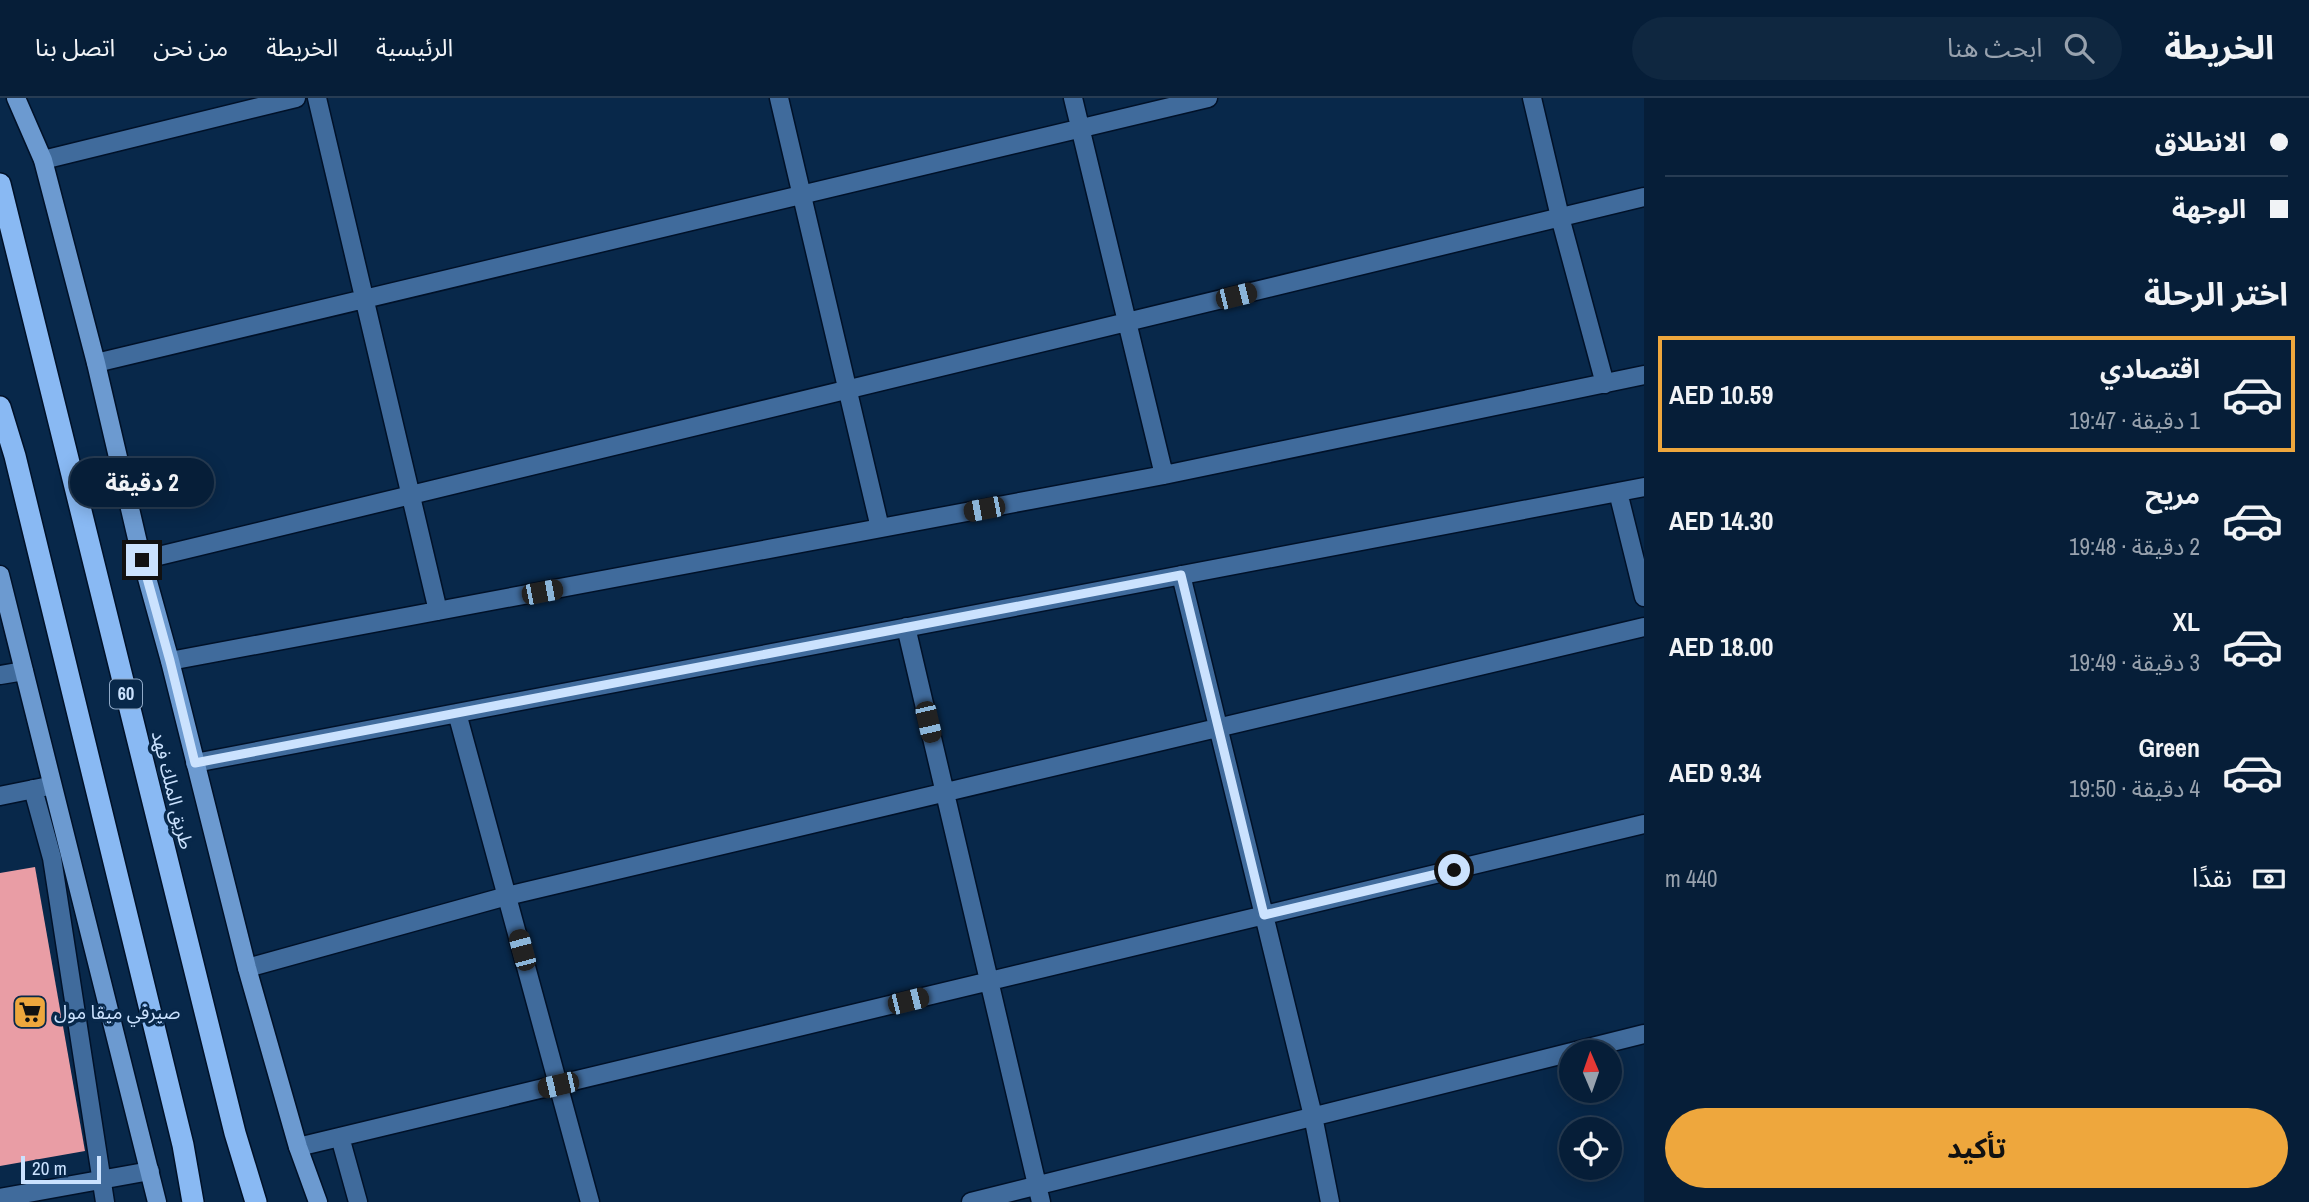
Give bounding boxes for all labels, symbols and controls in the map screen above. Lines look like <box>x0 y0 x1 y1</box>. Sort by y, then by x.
search box <box>1632 17 2122 80</box>
text: الخريطة <box>2164 25 2274 69</box>
icon: search <box>2060 29 2098 67</box>
text: ابحث هنا <box>1947 30 2042 65</box>
text: اتصل بنا <box>35 31 115 63</box>
text: من نحن <box>153 31 228 63</box>
text: الخريطة <box>266 31 338 63</box>
text: الرئيسية <box>376 31 453 63</box>
text: الانطلاق <box>2155 124 2246 159</box>
text: الوجهة <box>2172 191 2246 226</box>
text: اختر الرحلة <box>2144 272 2288 315</box>
car <box>1214 281 1259 311</box>
text: اقتصادي <box>2100 351 2200 386</box>
icon: car <box>2221 363 2284 426</box>
text: AED 10.59 <box>1669 377 1773 412</box>
text: 1 دقيقة · 19:47 <box>2069 405 2200 436</box>
callout: 2 دقيقة <box>70 458 214 508</box>
text: 2 دقيقة <box>105 467 179 498</box>
text: مريح <box>2145 477 2200 512</box>
icon: car <box>2221 489 2284 552</box>
car <box>962 495 1007 523</box>
text: AED 14.30 <box>1669 503 1773 538</box>
text: 2 دقيقة · 19:48 <box>2069 531 2200 562</box>
route end <box>126 544 158 576</box>
car <box>520 578 565 606</box>
text: XL <box>2173 604 2200 639</box>
icon: car <box>2221 615 2284 678</box>
text: AED 18.00 <box>1669 629 1773 664</box>
text: 3 دقيقة · 19:49 <box>2069 647 2200 678</box>
road number: 60 <box>110 680 142 708</box>
car <box>914 699 943 745</box>
street label: طريق الملك فهد <box>146 728 200 852</box>
text: Green <box>2138 730 2200 765</box>
icon: car <box>2221 741 2284 804</box>
text: AED 9.34 <box>1669 755 1761 790</box>
text: 4 دقيقة · 19:50 <box>2069 773 2200 804</box>
route start <box>1438 854 1470 886</box>
text: نقدًا <box>2192 860 2232 895</box>
icon: cash <box>2250 860 2288 898</box>
text: 440 m <box>1665 863 1717 894</box>
car <box>507 927 538 973</box>
car <box>886 986 931 1016</box>
supermarket icon: صيرفي ميقا مول <box>11 993 49 1031</box>
place label: صيرفي ميقا مول <box>54 999 180 1027</box>
north arrow <box>1559 1040 1622 1102</box>
map controls <box>1559 1040 1622 1180</box>
car <box>536 1070 581 1100</box>
button: تأكيد <box>1665 1108 2288 1188</box>
button: locate <box>1559 1117 1622 1180</box>
scale bar <box>21 1153 102 1185</box>
text: 20 m <box>32 1155 67 1181</box>

